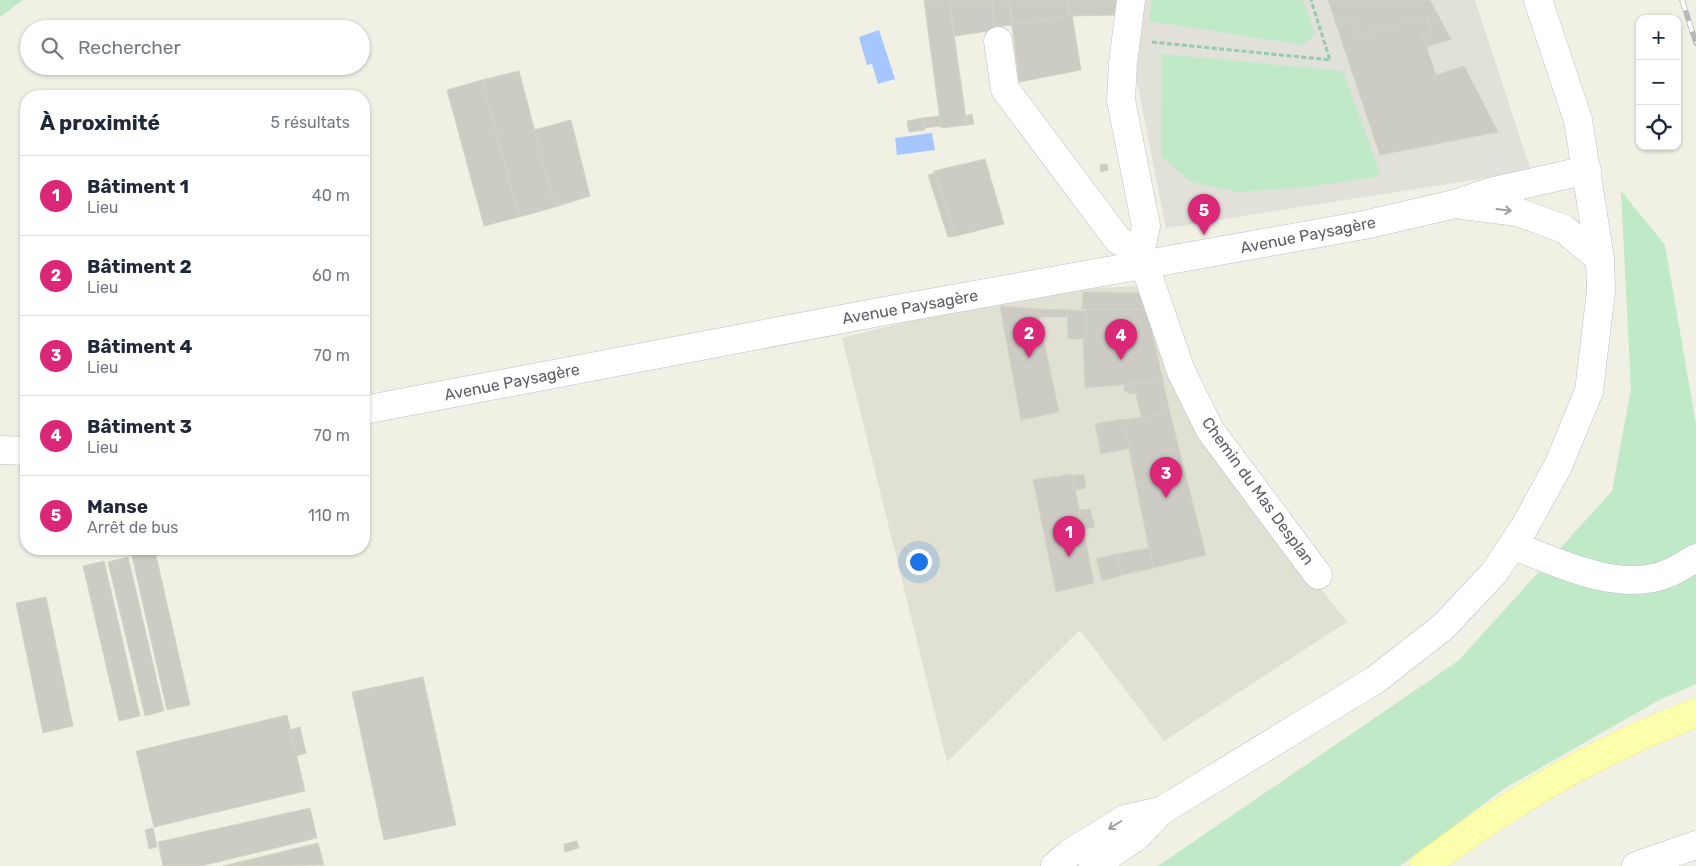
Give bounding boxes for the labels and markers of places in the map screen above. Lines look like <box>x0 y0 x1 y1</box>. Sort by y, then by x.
pin: 5 <box>1188 194 1220 235</box>
pin: 2 <box>1013 317 1045 358</box>
pin: 4 <box>1105 319 1137 360</box>
pin: 3 <box>1150 457 1182 498</box>
pin: 1 <box>1053 516 1085 557</box>

